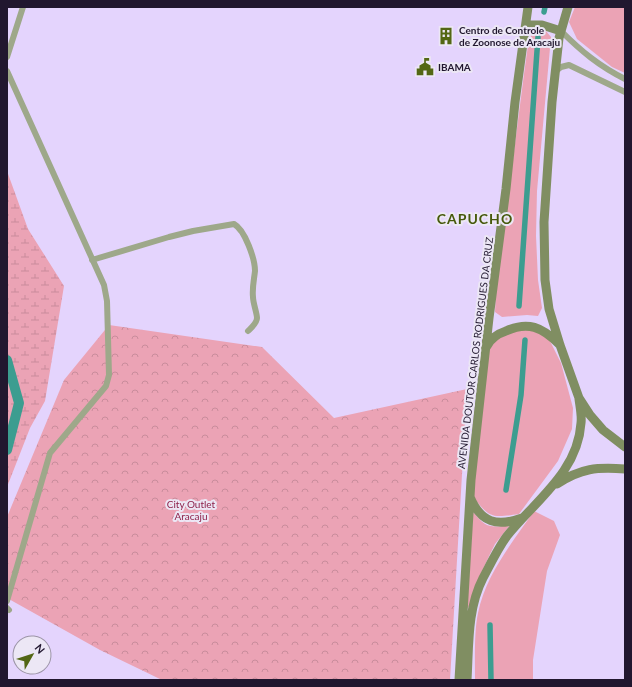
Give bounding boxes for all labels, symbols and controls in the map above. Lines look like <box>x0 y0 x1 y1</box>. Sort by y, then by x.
place label: Centro de Controle de Zoonose de Aracaju <box>459 24 561 48</box>
building icon: Centro de Controle de Zoonose de Aracaju <box>436 26 456 46</box>
public building icon: IBAMA <box>415 57 435 77</box>
place label: IBAMA <box>438 61 471 73</box>
district label: CAPUCHO <box>437 210 513 227</box>
street label: AVENIDA DOUTOR CARLOS RODRIGUES DA CRUZ <box>455 236 495 470</box>
park label: City Outlet Aracaju <box>167 498 216 522</box>
north arrow <box>12 635 52 675</box>
text: N <box>32 641 48 656</box>

